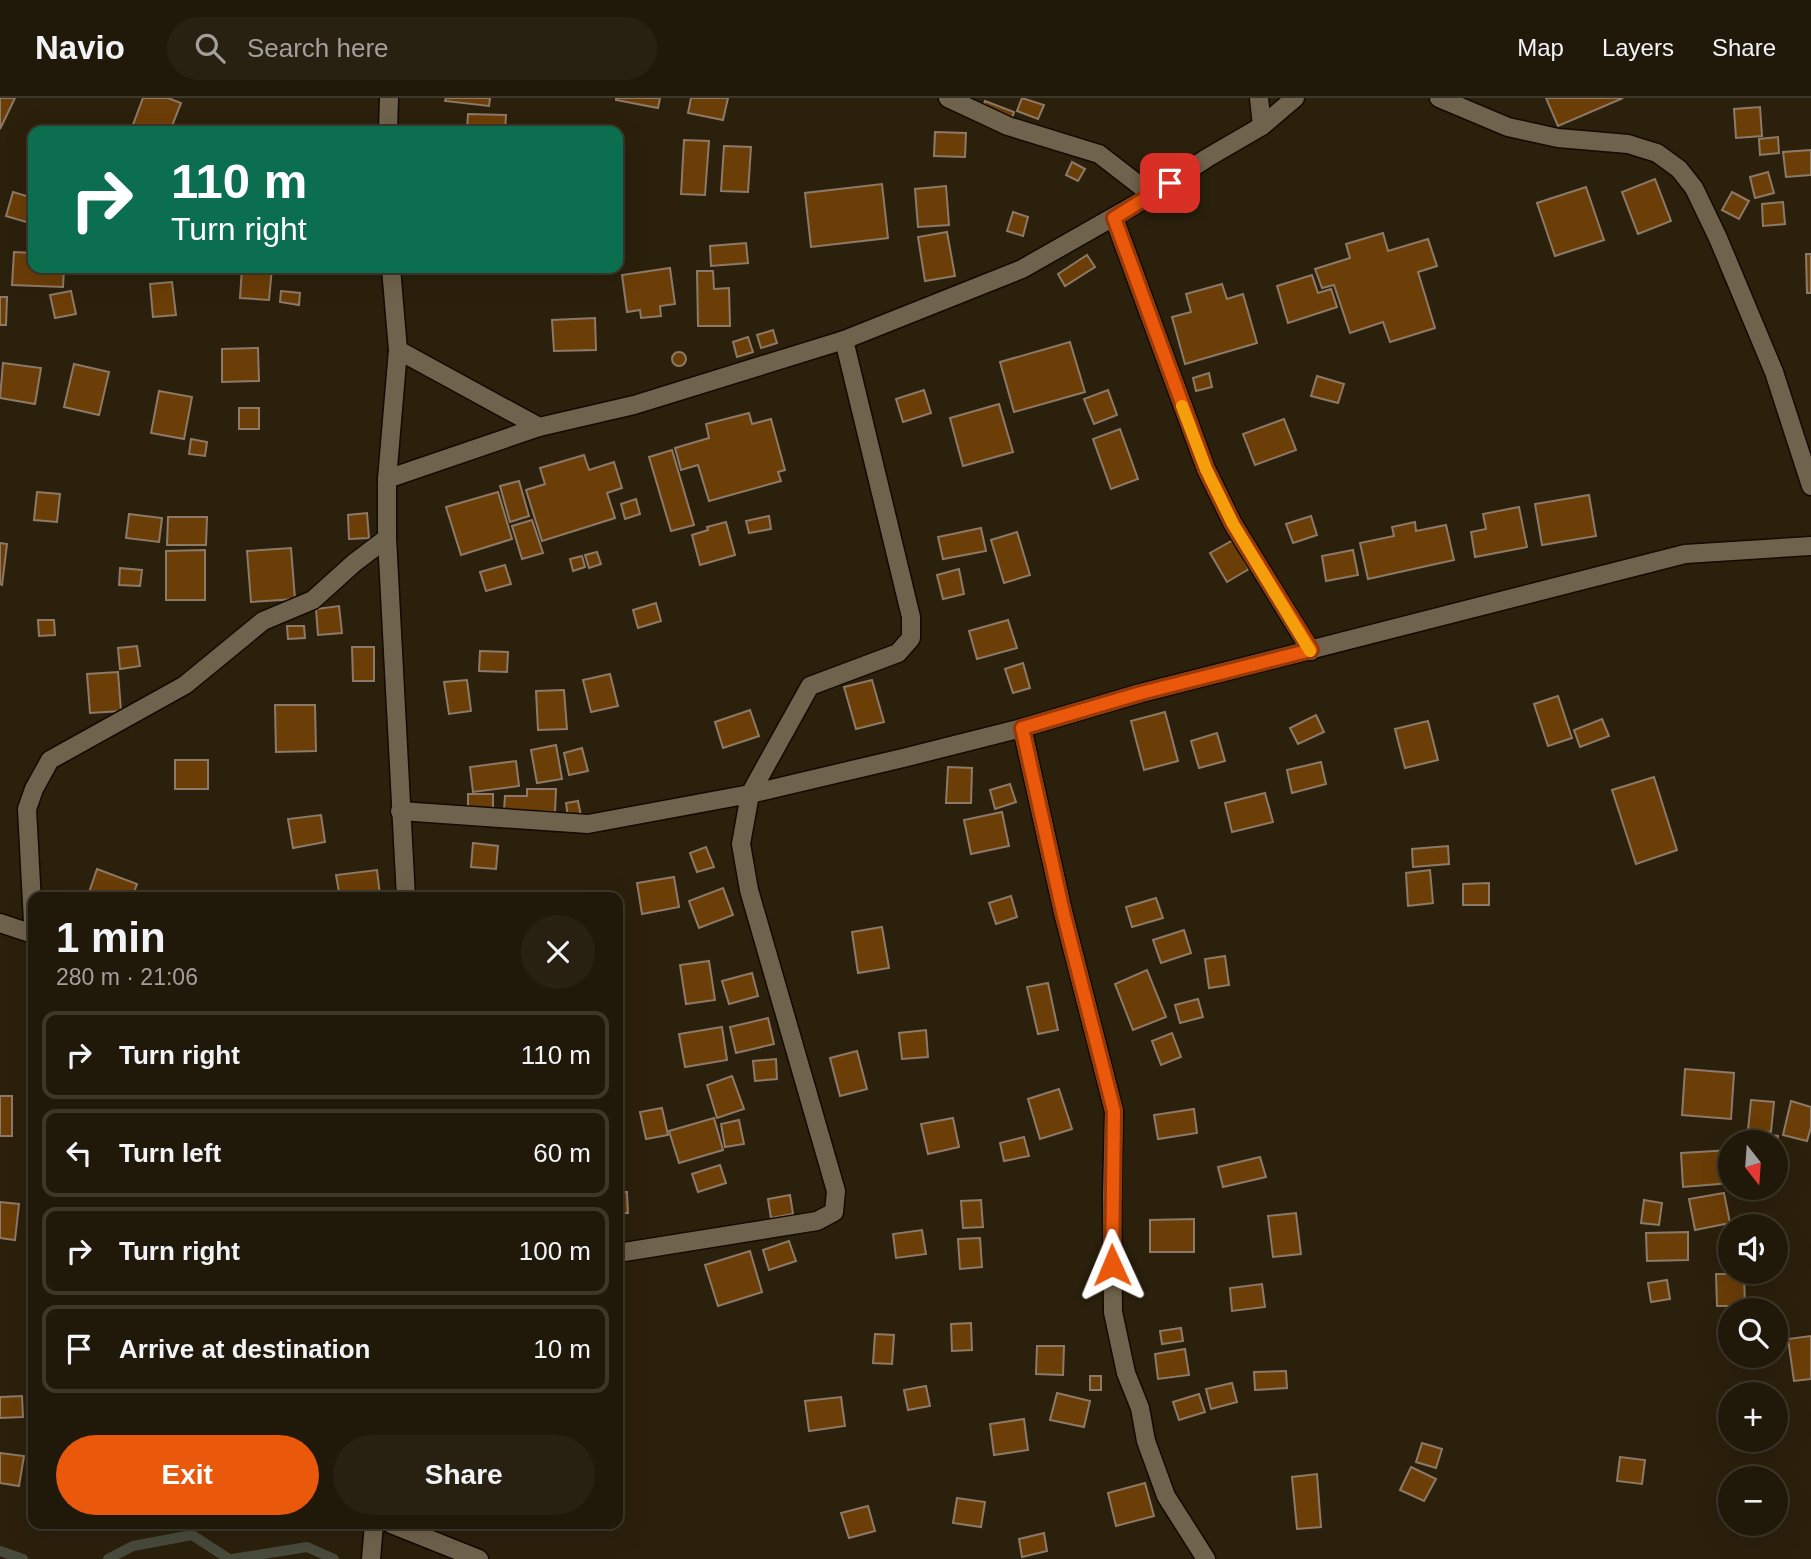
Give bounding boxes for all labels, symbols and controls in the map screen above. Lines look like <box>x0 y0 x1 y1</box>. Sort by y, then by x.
search box <box>167 17 657 80</box>
text: Navio <box>35 29 125 66</box>
icon: search <box>191 29 229 67</box>
text: Search here <box>247 33 389 63</box>
text: Map <box>1517 34 1564 61</box>
text: Layers <box>1602 34 1674 61</box>
text: Share <box>1712 34 1776 61</box>
pin <box>1140 153 1200 213</box>
icon: right <box>56 154 147 245</box>
text: 110 m <box>171 154 307 208</box>
icon: arrive <box>1151 164 1189 202</box>
text: Turn right <box>171 211 307 247</box>
text: 1 min <box>56 914 166 961</box>
button: close <box>521 915 595 989</box>
text: 280 m · 21:06 <box>56 964 198 990</box>
icon: right <box>60 1036 98 1074</box>
text: Turn right <box>119 1040 240 1070</box>
text: 110 m <box>521 1040 591 1070</box>
north arrow <box>1718 1130 1788 1200</box>
map controls <box>1718 1130 1788 1536</box>
icon: left <box>60 1134 98 1172</box>
text: Turn left <box>119 1138 221 1168</box>
text: 60 m <box>533 1138 591 1168</box>
button: sound <box>1718 1214 1788 1284</box>
position arrow <box>1075 1228 1149 1302</box>
icon: right <box>60 1232 98 1270</box>
text: Turn right <box>119 1236 240 1266</box>
text: 100 m <box>519 1236 591 1266</box>
button: search <box>1718 1298 1788 1368</box>
icon: arrive <box>60 1330 98 1368</box>
text: Arrive at destination <box>119 1334 370 1364</box>
text: 10 m <box>533 1334 591 1364</box>
button: + <box>1718 1382 1788 1452</box>
button: Exit <box>56 1435 319 1515</box>
button: Share <box>333 1435 595 1515</box>
button: − <box>1718 1466 1788 1536</box>

